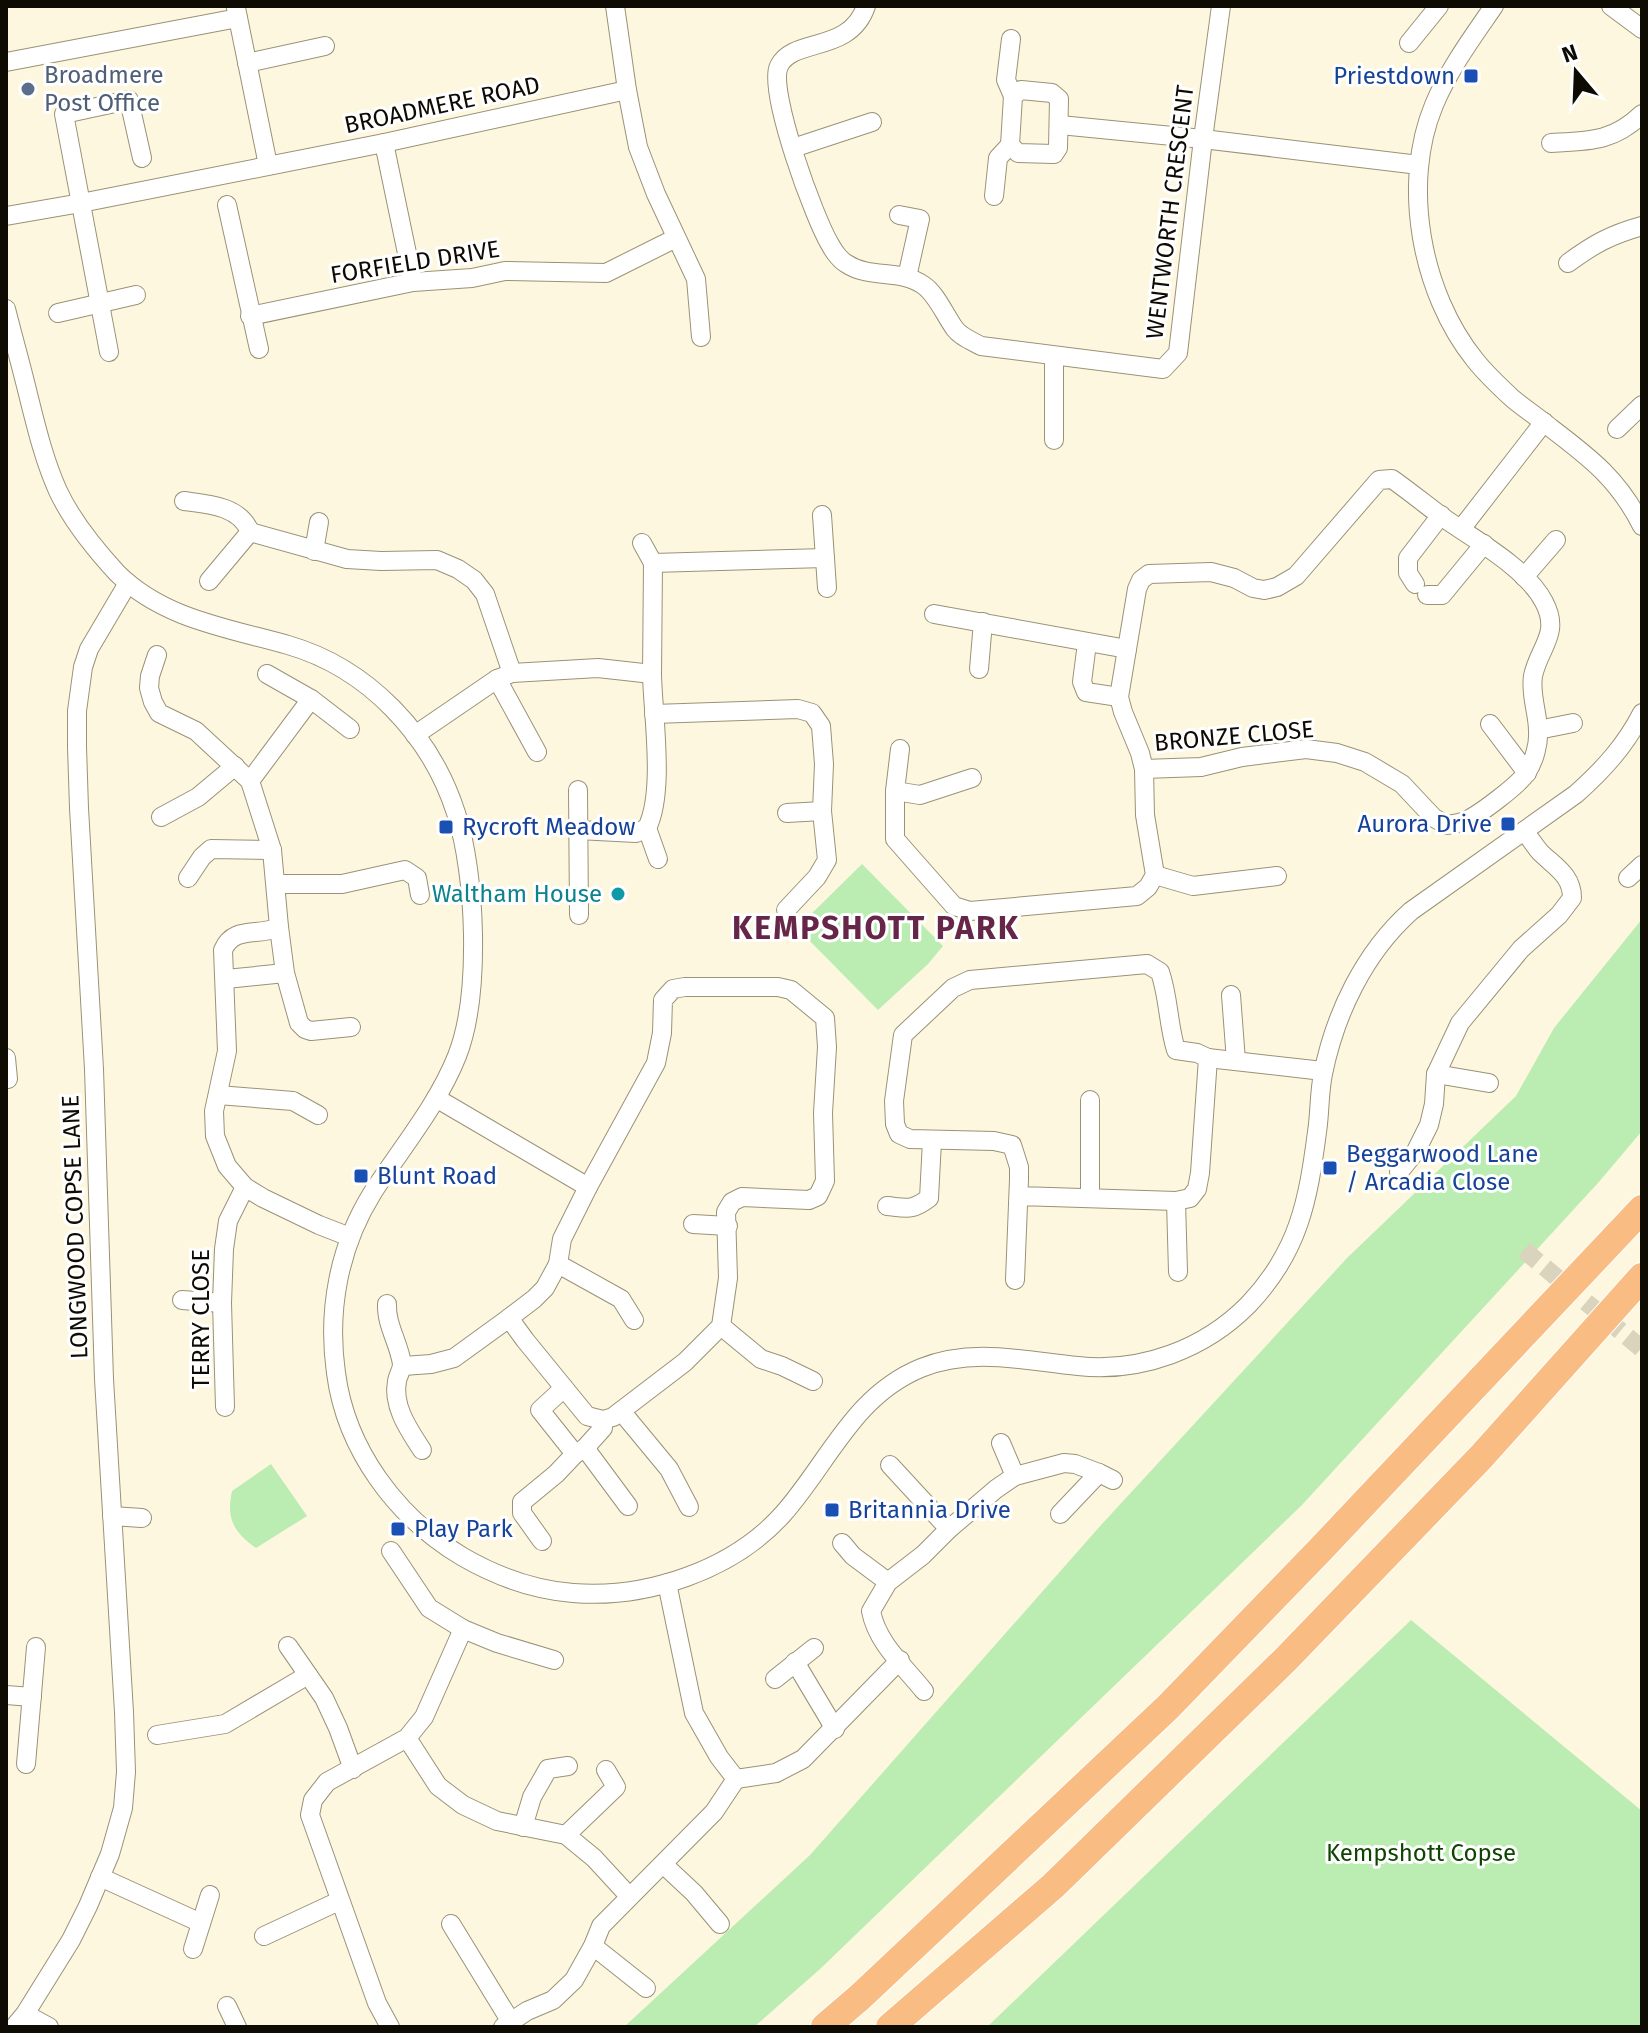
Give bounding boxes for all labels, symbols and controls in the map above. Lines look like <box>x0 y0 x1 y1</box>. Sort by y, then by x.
north arrow <box>1536 32 1616 112</box>
text: N <box>1558 38 1581 69</box>
place label: Broadmere Post Office <box>44 61 164 117</box>
place label: Priestdown <box>1333 62 1455 90</box>
marker: Priestdown <box>1462 67 1480 85</box>
street label: BROADMERE ROAD <box>342 71 542 139</box>
marker: Broadmere Post Office <box>19 80 37 98</box>
street label: WENTWORTH CRESCENT <box>1141 83 1200 341</box>
street label: FORFIELD DRIVE <box>328 235 502 289</box>
street label: BRONZE CLOSE <box>1153 715 1315 757</box>
place label: Aurora Drive <box>1358 810 1492 838</box>
place label: Rycroft Meadow <box>462 813 635 841</box>
marker: Aurora Drive <box>1499 815 1517 833</box>
marker: Rycroft Meadow <box>437 818 455 836</box>
place label: Waltham House <box>432 880 602 908</box>
marker: Waltham House <box>609 885 627 903</box>
district label: KEMPSHOTT PARK <box>732 909 1020 947</box>
street label: LONGWOOD COPSE LANE <box>56 1095 94 1359</box>
place label: Beggarwood Lane / Arcadia Close <box>1346 1140 1538 1196</box>
marker: Beggarwood Lane / Arcadia Close <box>1321 1159 1339 1177</box>
place label: Blunt Road <box>377 1162 497 1190</box>
marker: Blunt Road <box>352 1167 370 1185</box>
street label: TERRY CLOSE <box>187 1249 215 1389</box>
place label: Britannia Drive <box>848 1496 1011 1524</box>
marker: Britannia Drive <box>823 1501 841 1519</box>
place label: Play Park <box>414 1515 513 1543</box>
marker: Play Park <box>389 1520 407 1538</box>
park label: Kempshott Copse <box>1326 1839 1516 1867</box>

